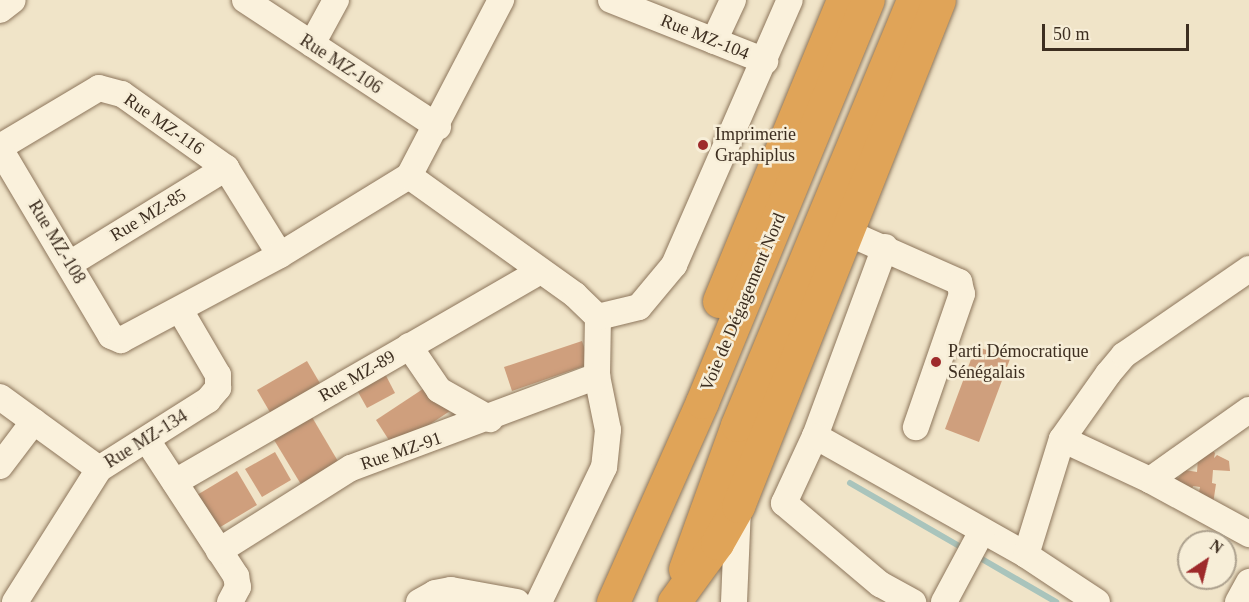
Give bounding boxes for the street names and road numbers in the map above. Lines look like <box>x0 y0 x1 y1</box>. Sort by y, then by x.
street label: Rue MZ-104 <box>658 9 752 65</box>
street label: Rue MZ-106 <box>296 29 386 99</box>
street label: Rue MZ-116 <box>120 89 208 159</box>
street label: Rue MZ-85 <box>106 184 190 246</box>
street label: Rue MZ-108 <box>24 196 90 288</box>
street label: Voie de Dégagement Nord <box>696 210 790 394</box>
street label: Rue MZ-89 <box>315 346 399 406</box>
street label: Rue MZ-134 <box>101 405 191 473</box>
street label: Rue MZ-91 <box>358 427 444 475</box>

